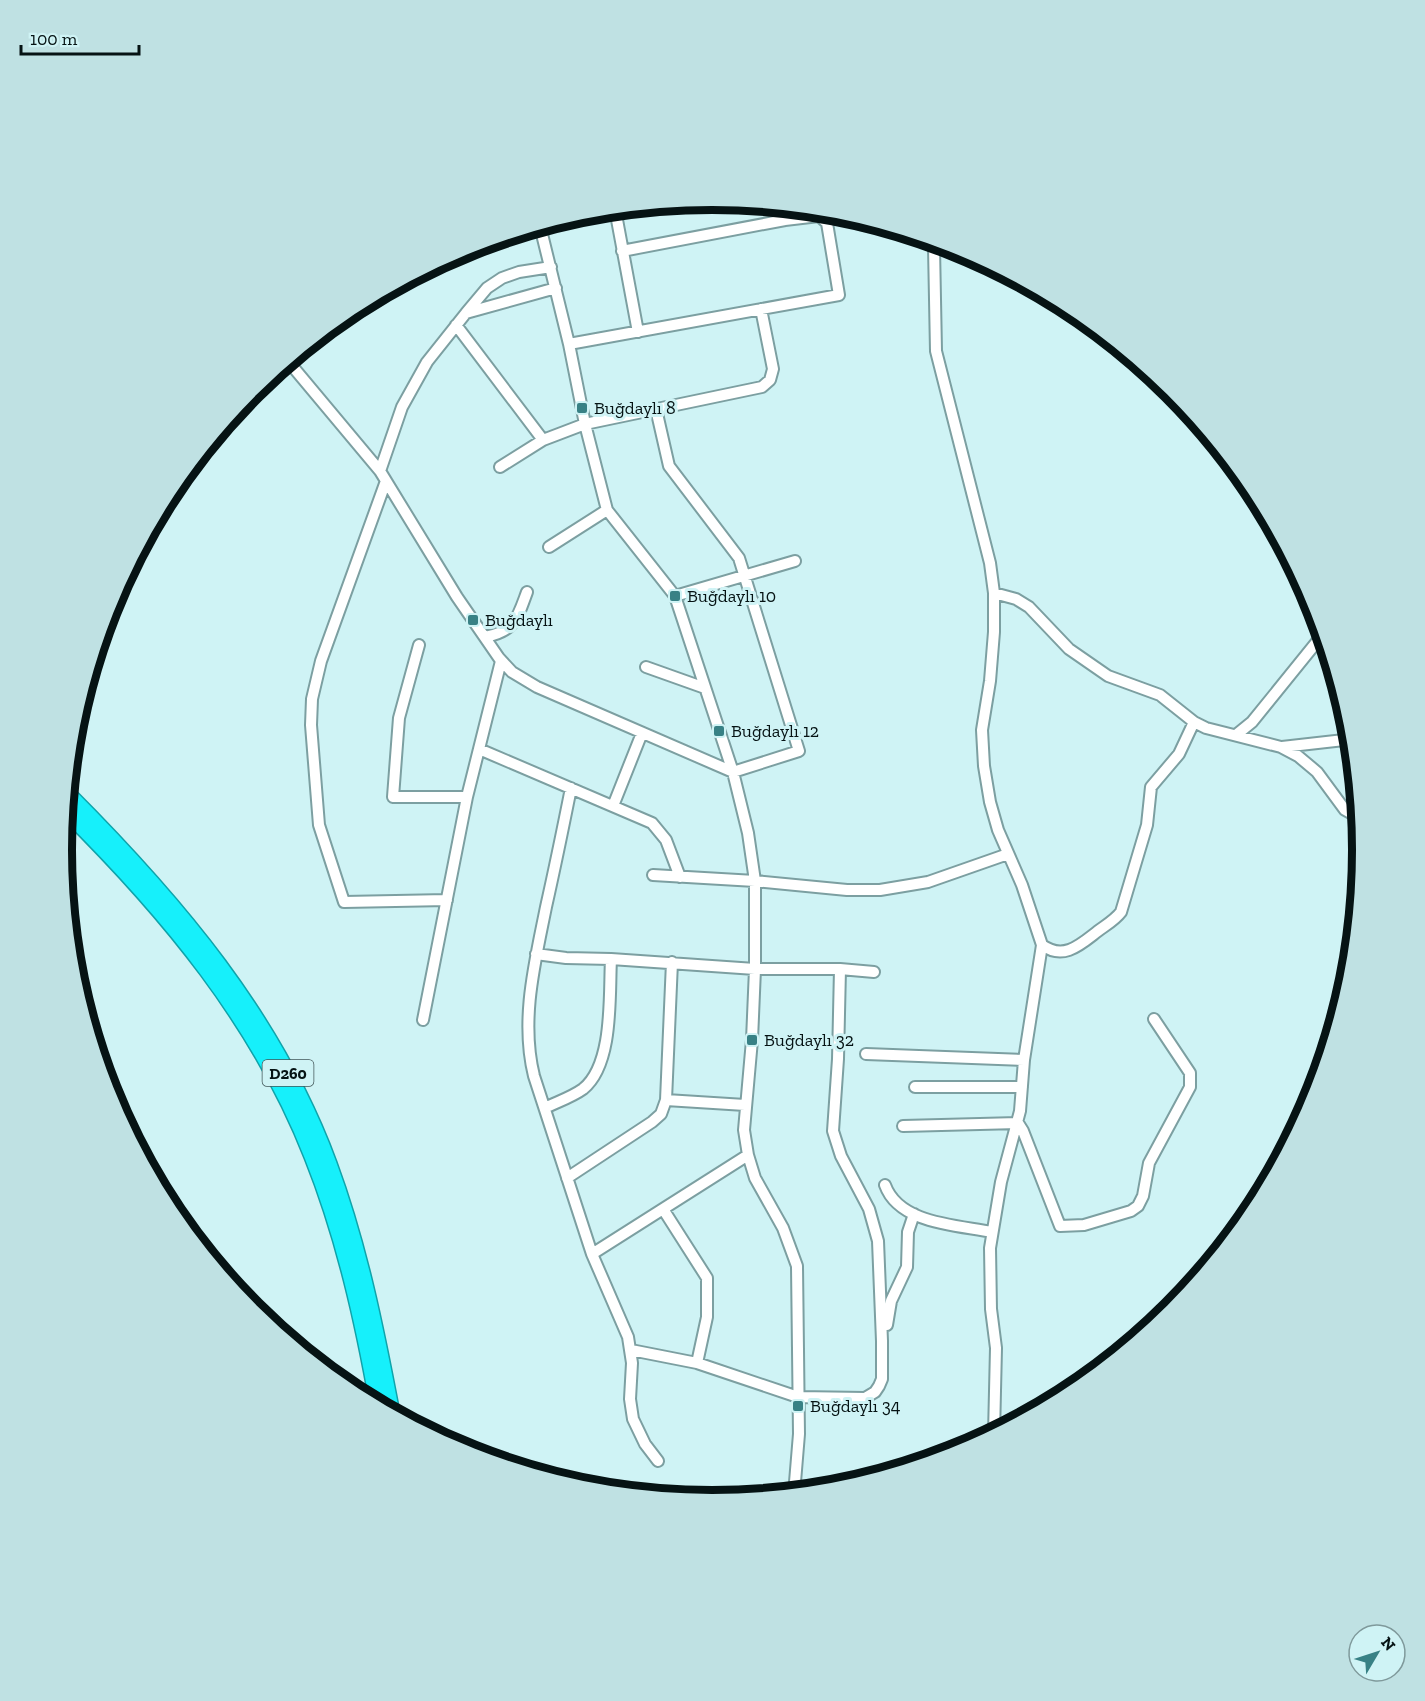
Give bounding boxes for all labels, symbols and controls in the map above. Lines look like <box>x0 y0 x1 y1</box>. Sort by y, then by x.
scale bar <box>21 18 140 56</box>
text: 100 m <box>30 28 78 50</box>
place label: Buğdaylı 8 <box>594 397 676 419</box>
marker: Buğdaylı 8 <box>575 401 589 415</box>
place label: Buğdaylı 10 <box>687 585 776 607</box>
marker: Buğdaylı 10 <box>668 589 682 603</box>
place label: Buğdaylı <box>485 609 553 631</box>
marker: Buğdaylı <box>466 613 480 627</box>
place label: Buğdaylı 12 <box>731 720 819 742</box>
marker: Buğdaylı 12 <box>712 724 726 738</box>
place label: Buğdaylı 32 <box>764 1029 854 1051</box>
marker: Buğdaylı 32 <box>745 1033 759 1047</box>
road number: D260 <box>262 1060 314 1086</box>
place label: Buğdaylı 34 <box>810 1395 901 1417</box>
marker: Buğdaylı 34 <box>791 1399 805 1413</box>
north arrow <box>1347 1623 1407 1683</box>
text: N <box>1377 1633 1399 1655</box>

